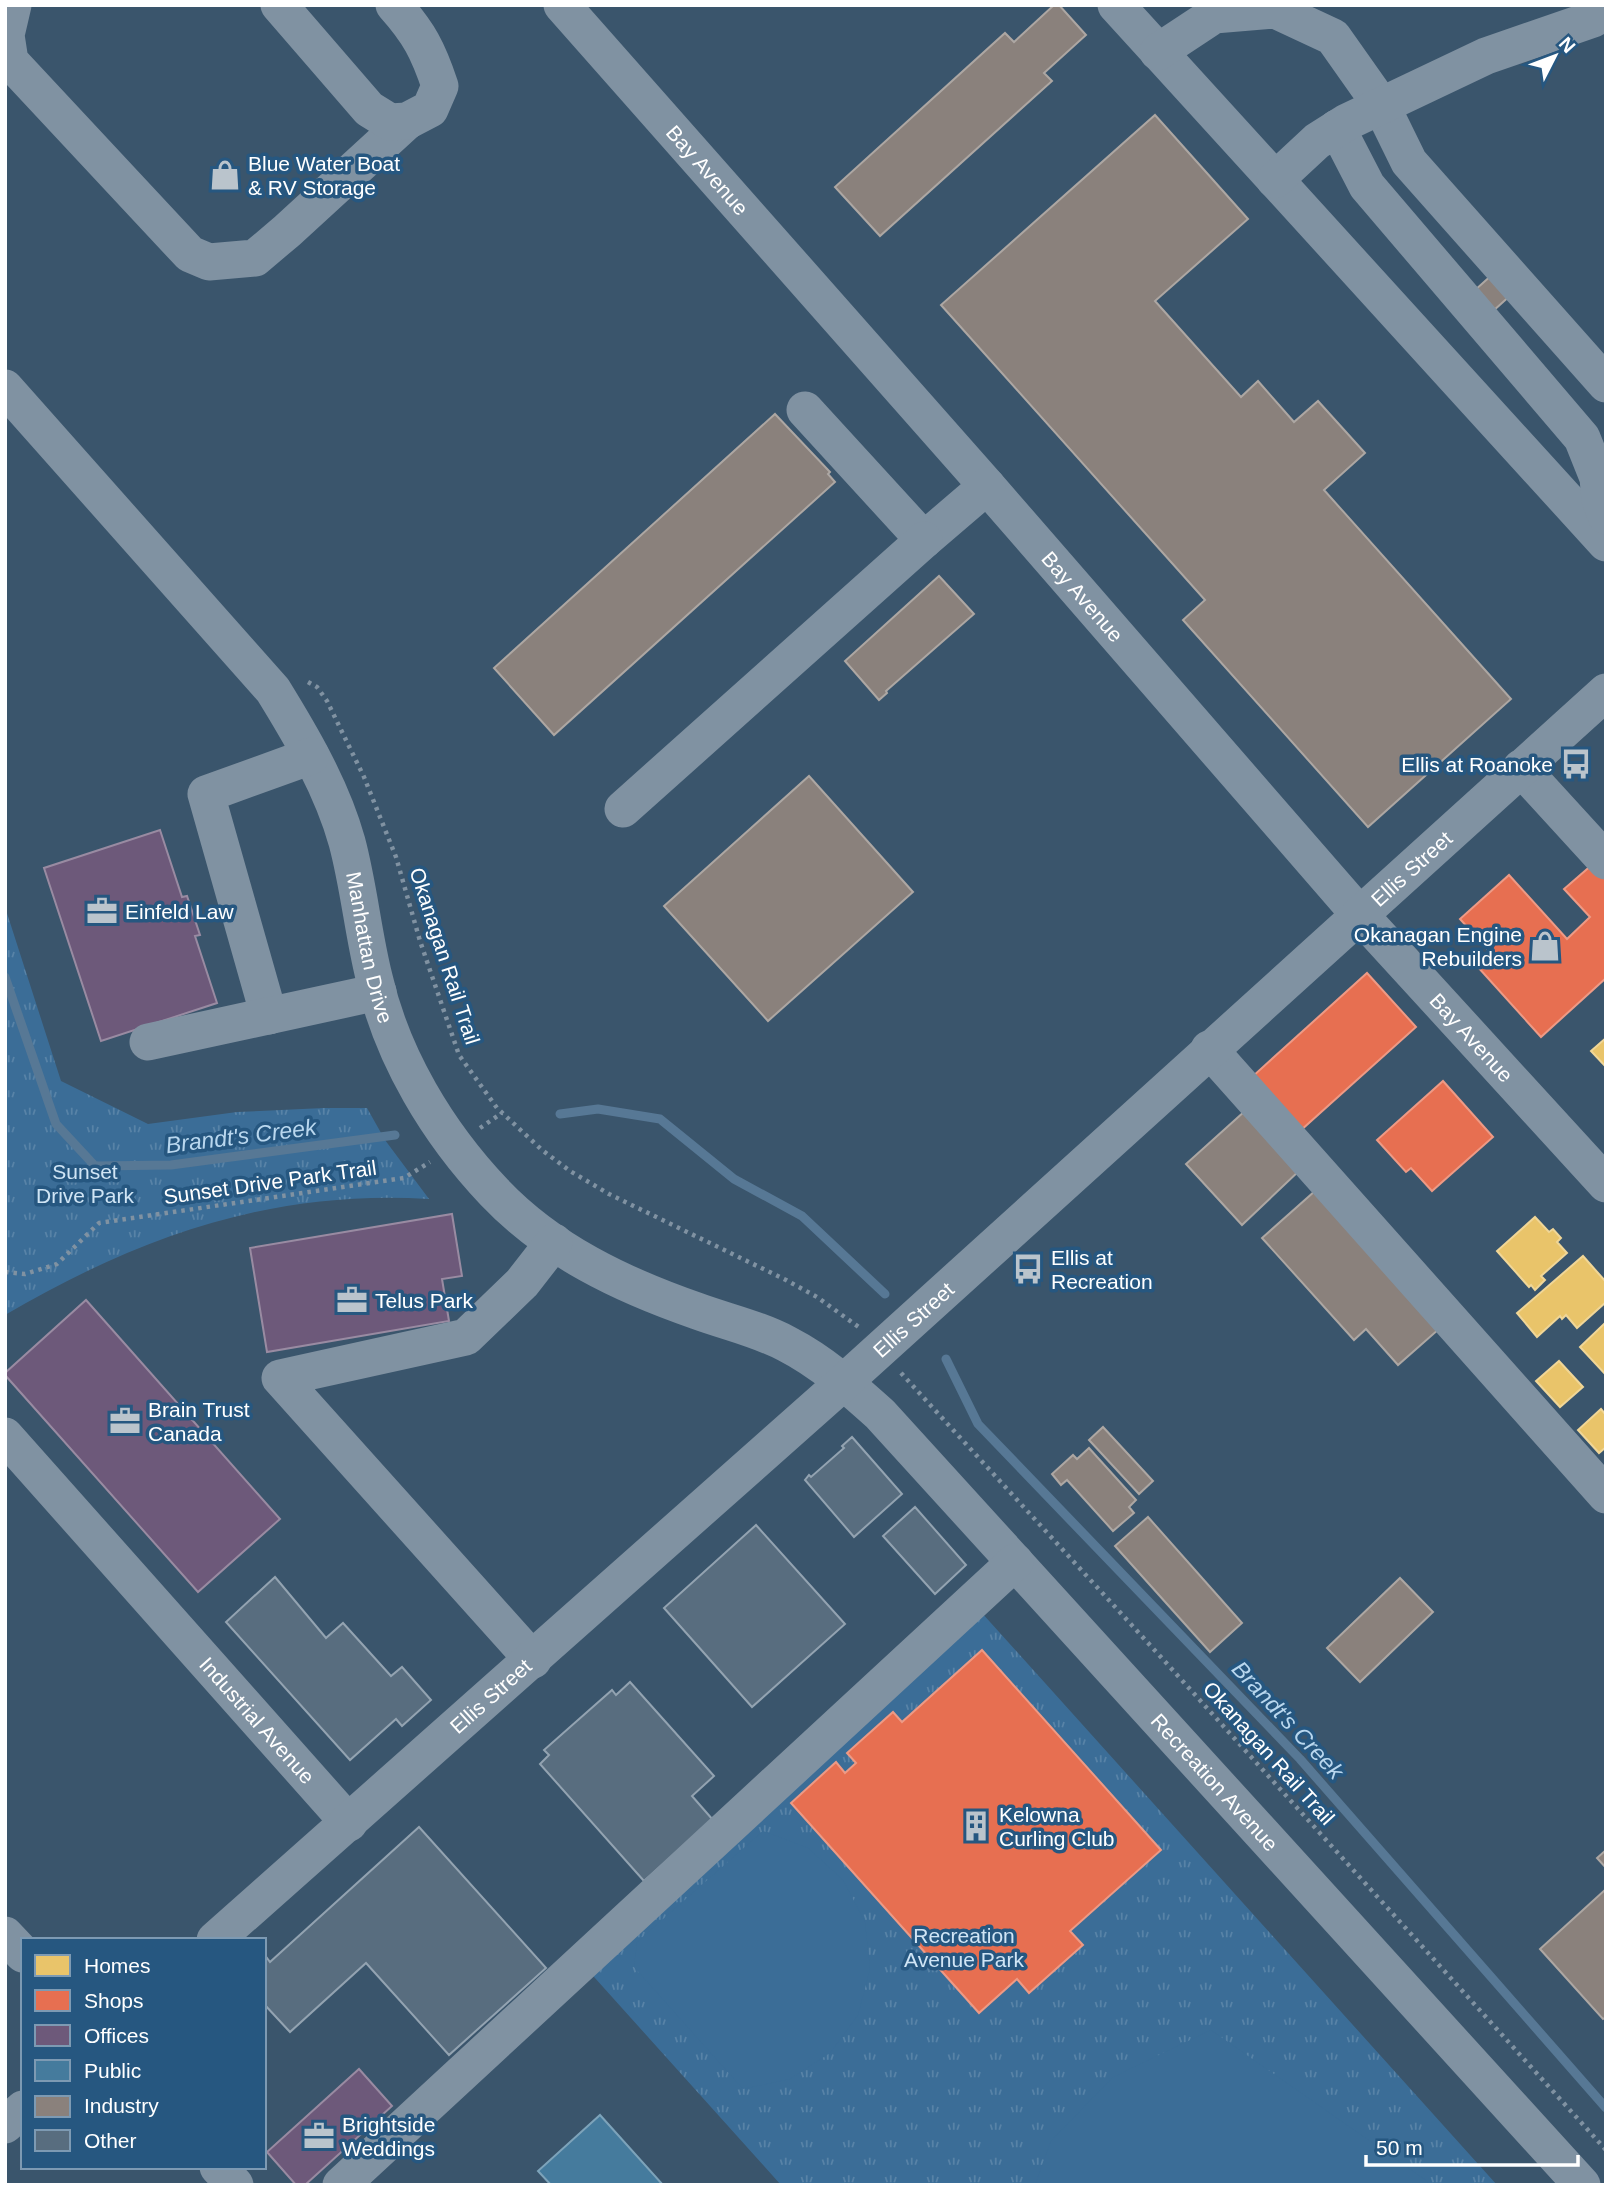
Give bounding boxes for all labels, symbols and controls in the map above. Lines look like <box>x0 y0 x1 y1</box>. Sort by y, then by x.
north arrow <box>1520 21 1590 91</box>
text: N <box>1555 33 1580 57</box>
street label: Bay Avenue <box>662 120 753 219</box>
place label: Blue Water Boat & RV Storage <box>248 152 400 199</box>
shop icon: Blue Water Boat & RV Storage <box>208 158 242 192</box>
street label: Bay Avenue <box>1038 547 1128 646</box>
bus stop icon: Ellis at Roanoke <box>1559 747 1593 781</box>
place label: Ellis at Roanoke <box>1401 753 1553 776</box>
street label: Ellis Street <box>1366 826 1456 911</box>
street label: Okanagan Rail Trail <box>406 865 484 1047</box>
street label: Manhattan Drive <box>343 870 398 1026</box>
office icon: Einfeld Law <box>85 894 119 928</box>
place label: Einfeld Law <box>125 900 234 923</box>
place label: Okanagan Engine Rebuilders <box>1354 923 1522 970</box>
shop icon: Okanagan Engine Rebuilders <box>1528 929 1562 963</box>
street label: Bay Avenue <box>1426 988 1518 1086</box>
water label: Brandt's Creek <box>164 1114 319 1158</box>
street label: Sunset Drive Park Trail <box>162 1156 378 1208</box>
park label: Sunset Drive Park <box>36 1160 135 1207</box>
place label: Ellis at Recreation <box>1051 1246 1153 1293</box>
bus stop icon: Ellis at Recreation <box>1011 1252 1045 1286</box>
street label: Ellis Street <box>868 1277 958 1362</box>
office icon: Telus Park <box>335 1283 369 1317</box>
place label: Telus Park <box>375 1289 474 1312</box>
place label: Brain Trust Canada <box>148 1398 250 1445</box>
office icon: Brain Trust Canada <box>108 1404 142 1438</box>
street label: Industrial Avenue <box>195 1652 319 1788</box>
street label: Ellis Street <box>445 1654 536 1738</box>
water label: Brandt's Creek <box>1227 1656 1350 1785</box>
street label: Okanagan Rail Trail <box>1199 1677 1339 1829</box>
street label: Recreation Avenue <box>1147 1709 1283 1855</box>
place label: Kelowna Curling Club <box>999 1803 1115 1850</box>
building icon: Kelowna Curling Club <box>959 1809 993 1843</box>
park label: Recreation Avenue Park <box>904 1924 1024 1971</box>
legend <box>21 1938 266 2169</box>
text: Homes <box>84 1954 151 1977</box>
text: Shops <box>84 1989 144 2012</box>
text: Offices <box>84 2024 149 2047</box>
text: Public <box>84 2059 141 2082</box>
text: Industry <box>84 2094 159 2117</box>
place label: Brightside Weddings <box>342 2113 435 2160</box>
office icon: Brightside Weddings <box>302 2119 336 2153</box>
scale bar <box>1366 2124 1578 2168</box>
text: Other <box>84 2129 137 2152</box>
text: 50 m <box>1376 2136 1423 2159</box>

